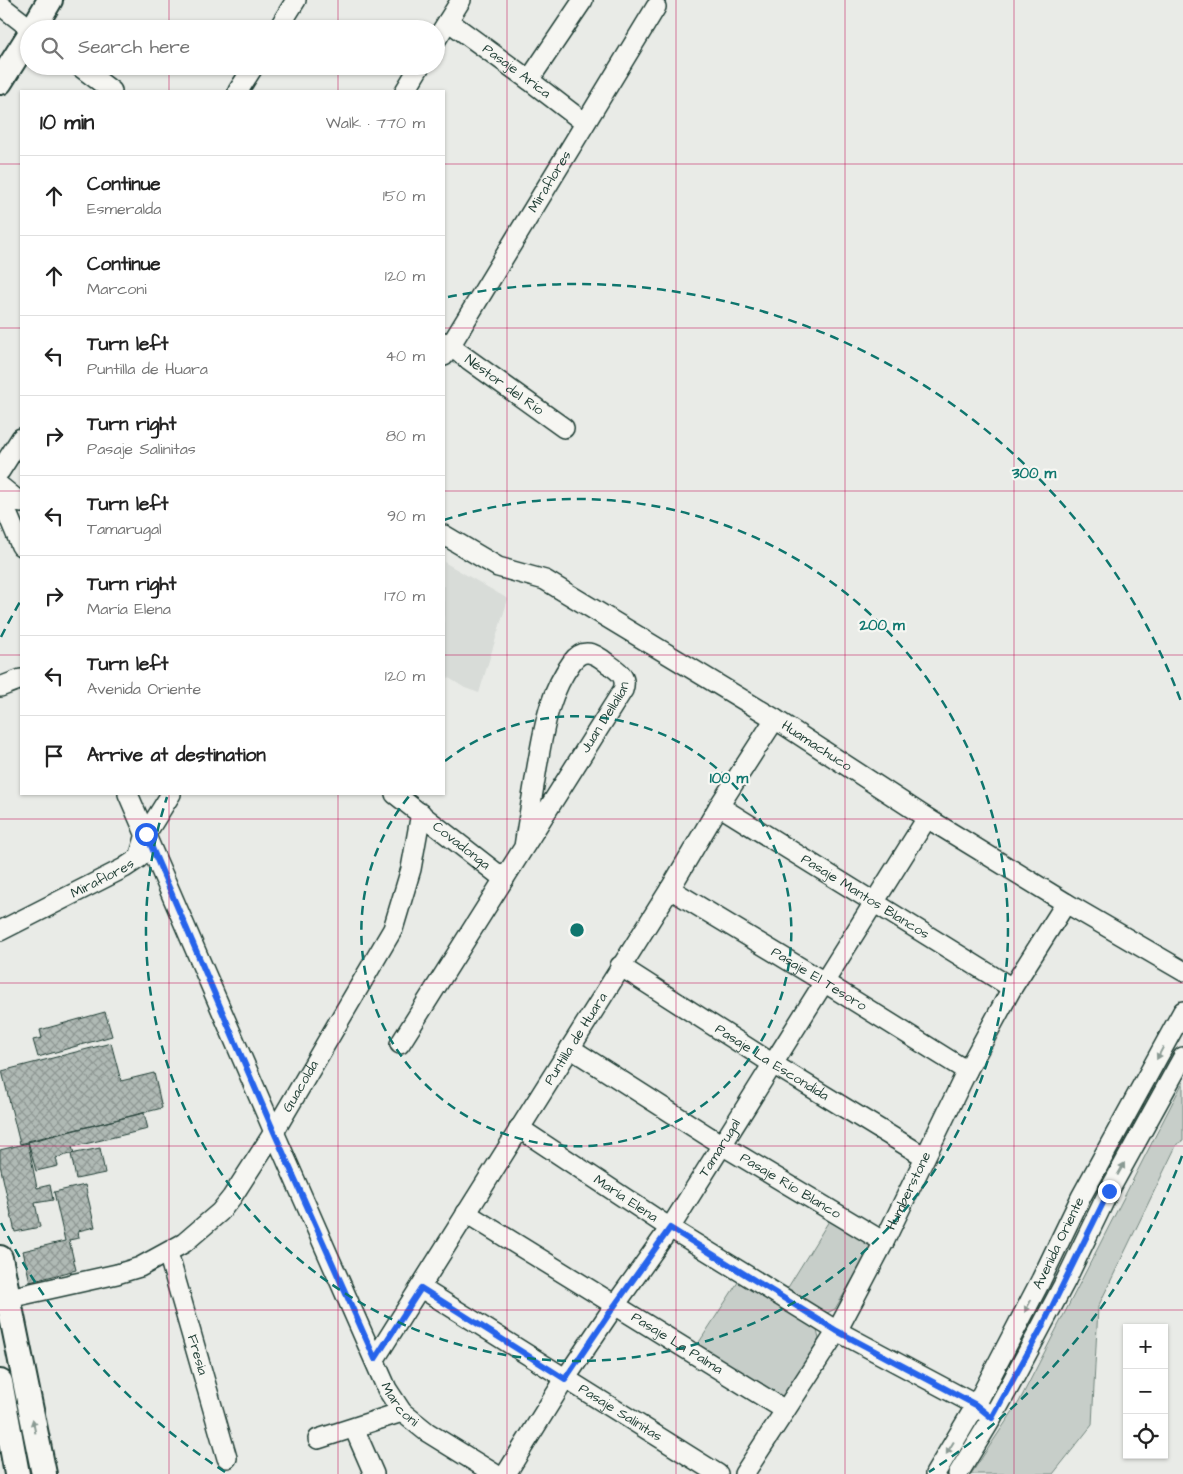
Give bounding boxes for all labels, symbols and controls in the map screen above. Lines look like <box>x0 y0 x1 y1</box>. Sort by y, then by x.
search box <box>20 20 445 75</box>
icon: search <box>38 34 66 62</box>
text: Search here <box>78 34 190 61</box>
street label: Pasaje Arica <box>478 39 555 103</box>
text: 10 min <box>40 108 94 137</box>
text: Walk · 770 m <box>326 112 425 134</box>
street label: Miraflores <box>523 147 576 216</box>
text: Continue <box>87 171 161 198</box>
icon: ahead <box>40 182 68 210</box>
text: 150 m <box>383 185 425 207</box>
text: Esmeralda <box>87 198 161 220</box>
text: Continue <box>87 251 161 278</box>
icon: ahead <box>40 262 68 290</box>
text: 120 m <box>385 265 425 287</box>
text: Marconi <box>87 278 147 300</box>
text: Turn left <box>87 331 168 358</box>
icon: left <box>40 342 68 370</box>
text: 40 m <box>385 345 425 367</box>
street label: Néstor del Río <box>461 350 548 420</box>
text: Puntilla de Huara <box>87 358 208 380</box>
text: Turn right <box>87 411 176 438</box>
icon: right <box>40 422 68 450</box>
text: 80 m <box>386 425 425 447</box>
text: Pasaje Salinitas <box>87 438 196 460</box>
text: 300 m <box>1011 463 1056 484</box>
text: Turn left <box>87 491 168 518</box>
icon: left <box>40 502 68 530</box>
text: 90 m <box>387 505 425 527</box>
text: Tamarugal <box>87 518 162 540</box>
text: Turn right <box>87 571 176 598</box>
icon: right <box>40 582 68 610</box>
text: 170 m <box>384 585 425 607</box>
text: María Elena <box>87 598 171 620</box>
text: 200 m <box>858 615 905 636</box>
text: Turn left <box>87 651 168 678</box>
icon: left <box>40 662 68 690</box>
text: 120 m <box>385 665 425 687</box>
text: Avenida Oriente <box>87 678 201 700</box>
street label: Juan Dellalian <box>576 681 634 757</box>
street label: Huamachuco <box>778 716 856 777</box>
icon: arrive <box>40 742 68 770</box>
text: Arrive at destination <box>87 742 266 769</box>
text: 100 m <box>710 768 749 789</box>
street label: Covadonga <box>428 817 494 875</box>
route start <box>135 823 158 846</box>
street label: Pasaje Mantos Blancos <box>797 849 933 944</box>
street label: Miraflores <box>67 854 138 904</box>
centre of rings <box>568 921 586 939</box>
street label: Pasaje El Tesoro <box>767 942 871 1016</box>
street label: Puntilla de Huara <box>539 989 613 1089</box>
street label: Pasaje La Escondida <box>711 1019 833 1106</box>
one-way arrow <box>1156 1046 1164 1061</box>
street label: Guacolda <box>278 1057 324 1116</box>
street label: Tamarugal <box>694 1115 746 1181</box>
street label: Pasaje Río Blanco <box>736 1148 845 1224</box>
street label: Humberstone <box>881 1148 936 1233</box>
one-way arrow <box>1117 1162 1126 1175</box>
street label: María Elena <box>590 1170 662 1227</box>
route end <box>1098 1180 1121 1203</box>
street label: Avenida Oriente <box>1028 1193 1090 1293</box>
one-way arrow <box>1024 1299 1032 1313</box>
street label: Pasaje La Palma <box>627 1307 727 1379</box>
map controls <box>1123 1324 1168 1459</box>
button: + <box>1123 1324 1168 1369</box>
street label: Fresia <box>182 1332 213 1377</box>
button: − <box>1123 1369 1168 1414</box>
street label: Marconi <box>375 1379 423 1432</box>
street label: Pasaje Salinitas <box>574 1379 666 1447</box>
button: locate <box>1123 1414 1168 1459</box>
one-way arrow <box>30 1419 38 1434</box>
one-way arrow <box>945 1442 954 1455</box>

